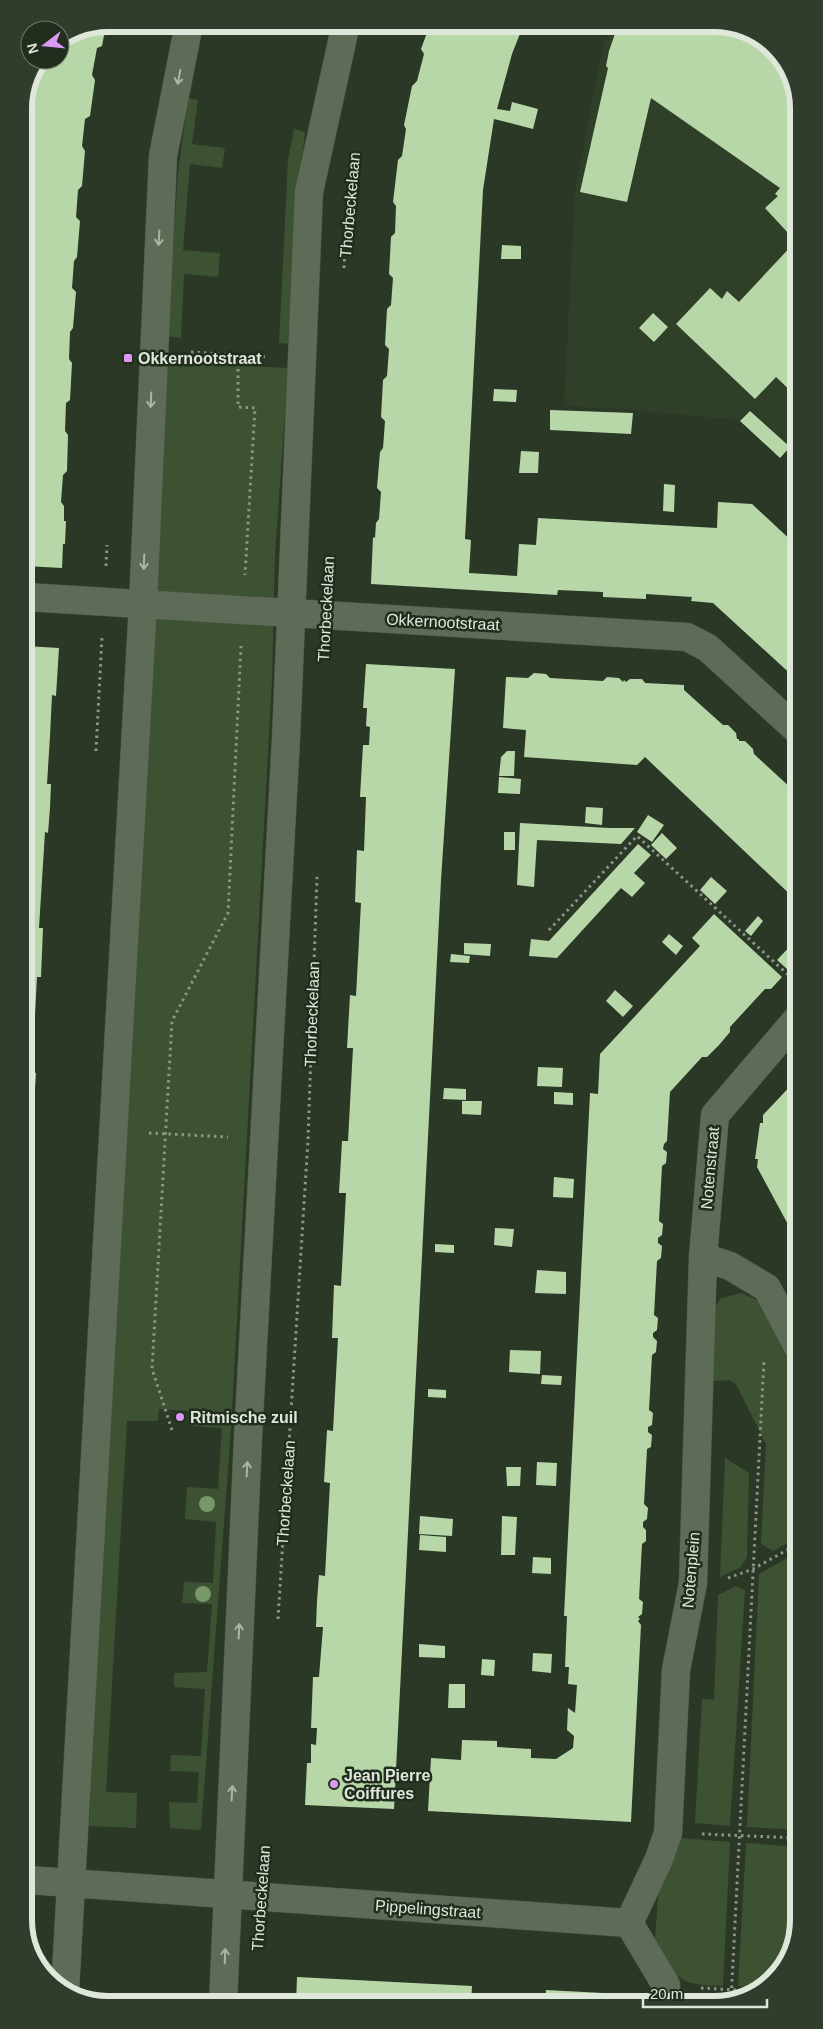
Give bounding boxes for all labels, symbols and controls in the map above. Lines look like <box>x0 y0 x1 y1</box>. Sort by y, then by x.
north arrow <box>20 20 70 70</box>
text: N <box>23 42 42 56</box>
one-way arrow <box>173 68 183 84</box>
street label: Thorbeckelaan <box>337 152 363 258</box>
one-way arrow <box>155 230 164 246</box>
place label: Okkernootstraat <box>138 350 262 367</box>
marker: Okkernootstraat <box>122 352 134 364</box>
one-way arrow <box>147 392 156 408</box>
one-way arrow <box>140 554 149 570</box>
street label: Thorbeckelaan <box>315 556 337 662</box>
street label: Okkernootstraat <box>386 611 501 633</box>
street label: Thorbeckelaan <box>302 961 322 1067</box>
street label: Notenstraat <box>698 1126 722 1210</box>
place label: Ritmische zuil <box>190 1409 298 1426</box>
marker: Ritmische zuil <box>174 1411 186 1423</box>
street label: Thorbeckelaan <box>274 1440 298 1546</box>
one-way arrow <box>242 1461 251 1477</box>
street label: Notenplein <box>679 1531 703 1609</box>
one-way arrow <box>235 1623 244 1639</box>
place label: Jean Pierre Coiffures <box>344 1767 430 1802</box>
marker: Jean Pierre Coiffures <box>328 1778 340 1790</box>
one-way arrow <box>227 1785 237 1802</box>
street label: Thorbeckelaan <box>249 1845 273 1951</box>
street label: Pippelingstraat <box>375 1897 482 1921</box>
one-way arrow <box>221 1948 230 1964</box>
scale bar <box>643 1976 767 2008</box>
text: 20 m <box>650 1985 683 2002</box>

